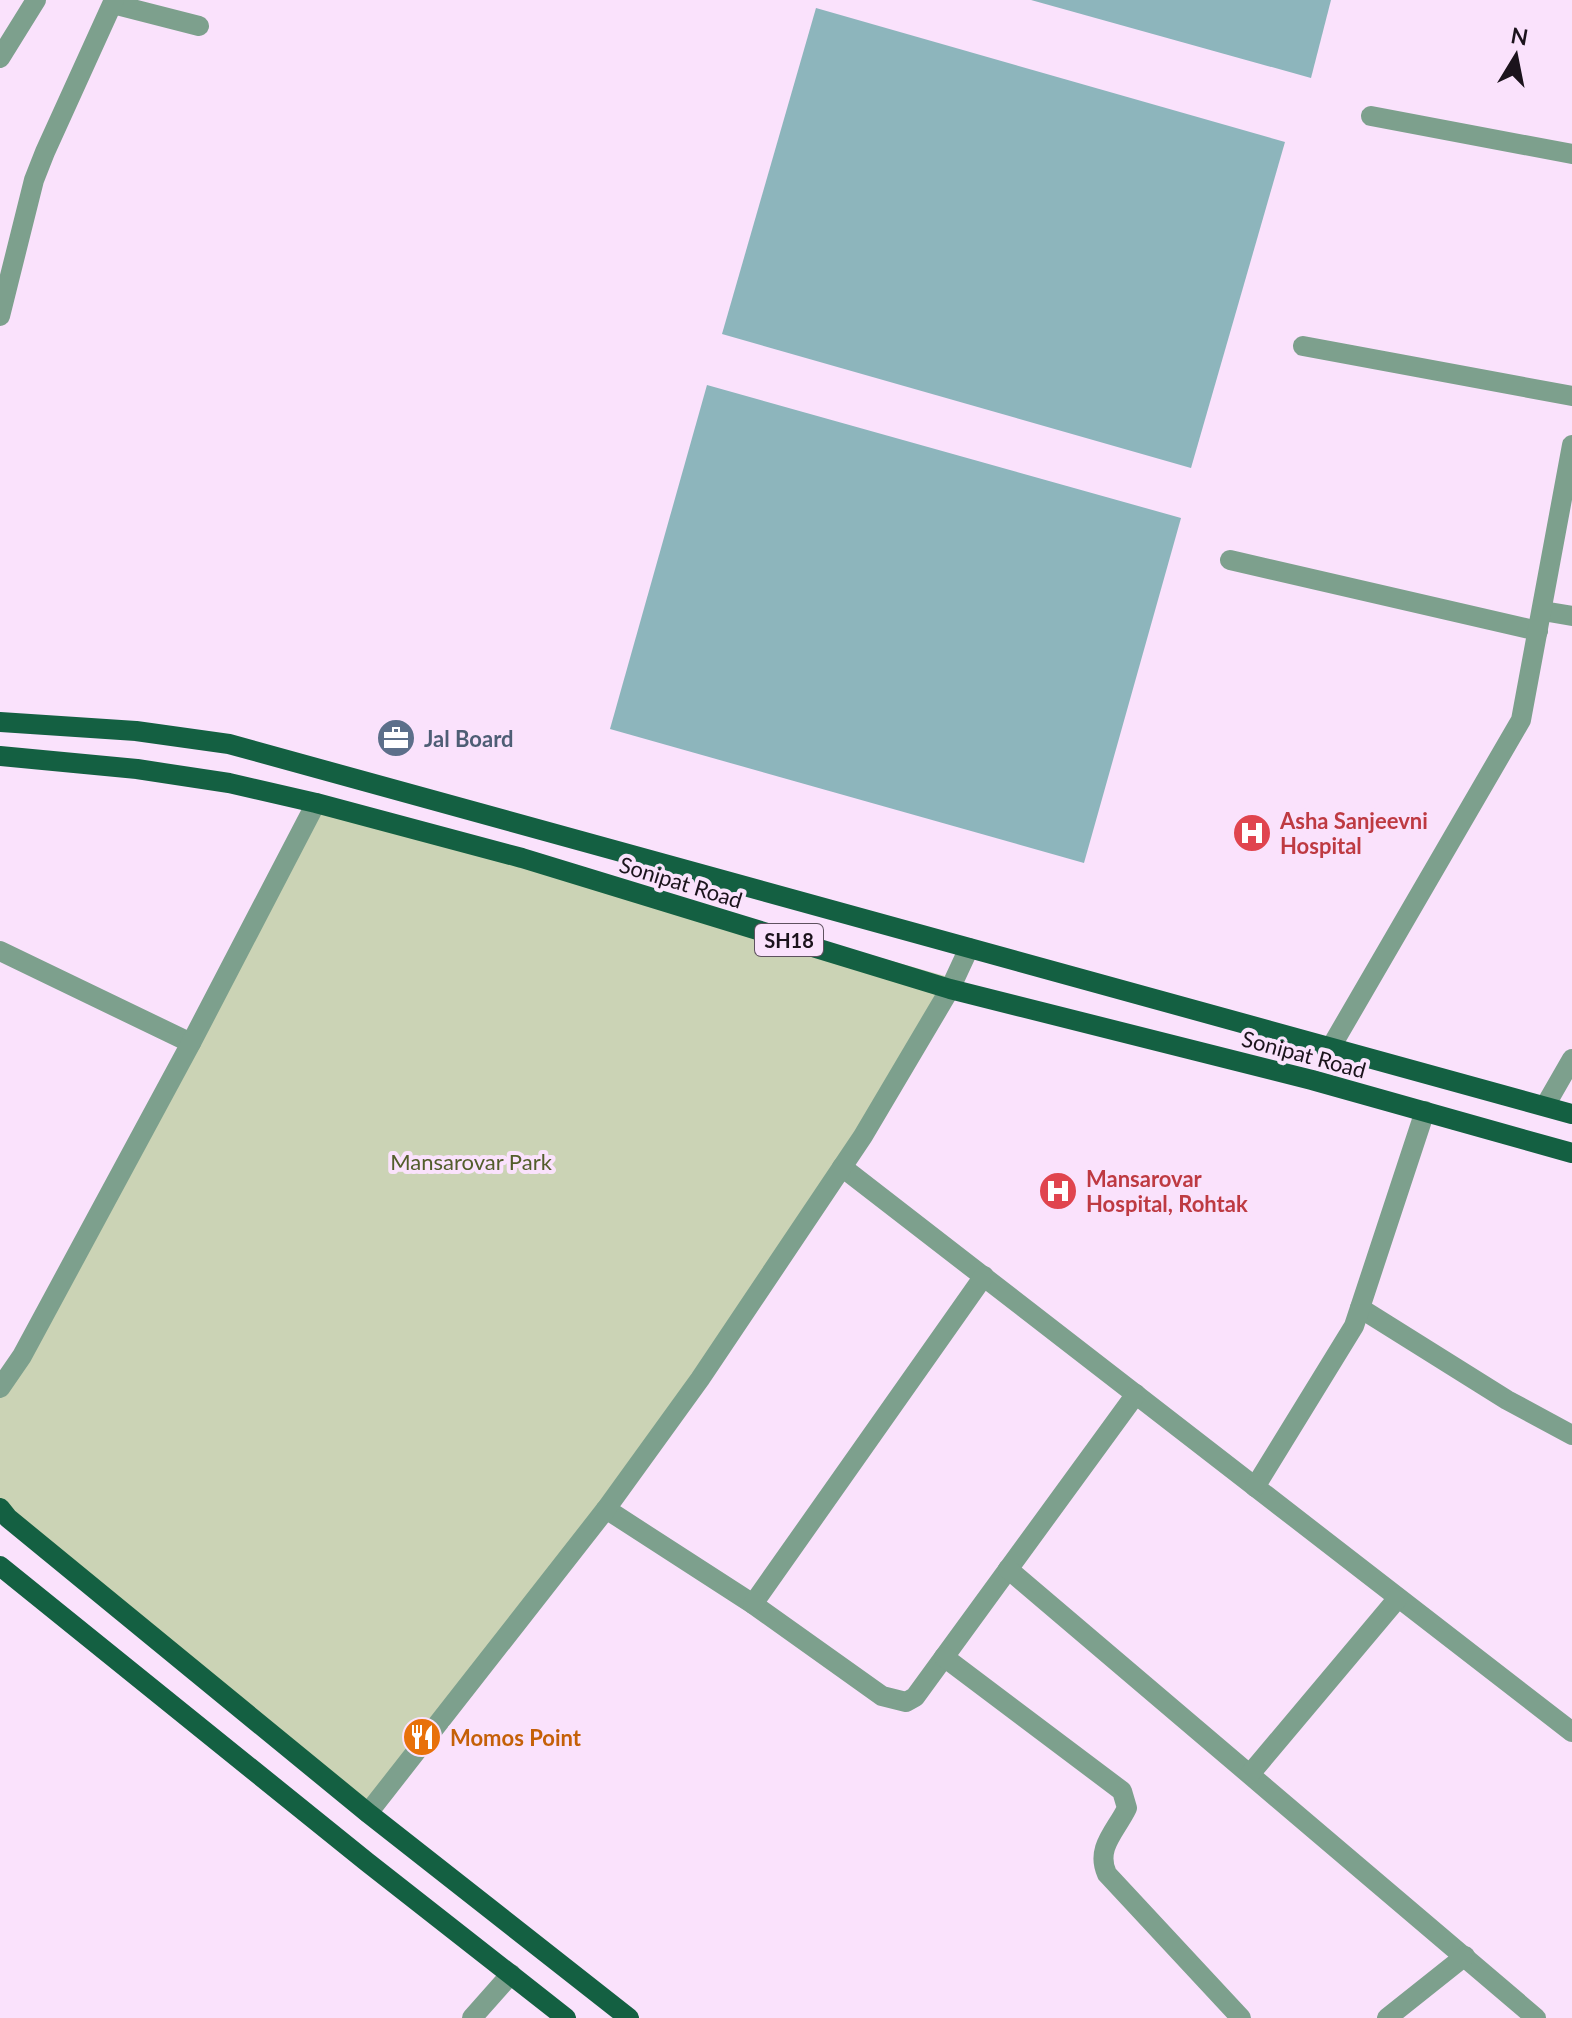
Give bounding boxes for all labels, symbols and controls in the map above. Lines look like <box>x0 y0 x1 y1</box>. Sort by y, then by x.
north arrow <box>1476 16 1556 96</box>
text: N <box>1509 21 1530 51</box>
office icon: Jal Board <box>375 717 417 759</box>
place label: Jal Board <box>424 725 514 752</box>
place label: Asha Sanjeevni Hospital <box>1279 807 1428 859</box>
hospital icon: Asha Sanjeevni Hospital <box>1231 812 1273 854</box>
street label: Sonipat Road <box>616 850 746 914</box>
road number: SH18 <box>755 924 823 956</box>
street label: Sonipat Road <box>1239 1024 1369 1084</box>
park label: Mansarovar Park <box>390 1148 553 1175</box>
place label: Mansarovar Hospital, Rohtak <box>1086 1165 1248 1217</box>
hospital icon: Mansarovar Hospital, Rohtak <box>1037 1170 1079 1212</box>
restaurant icon: Momos Point <box>401 1716 443 1758</box>
place label: Momos Point <box>450 1724 582 1751</box>

